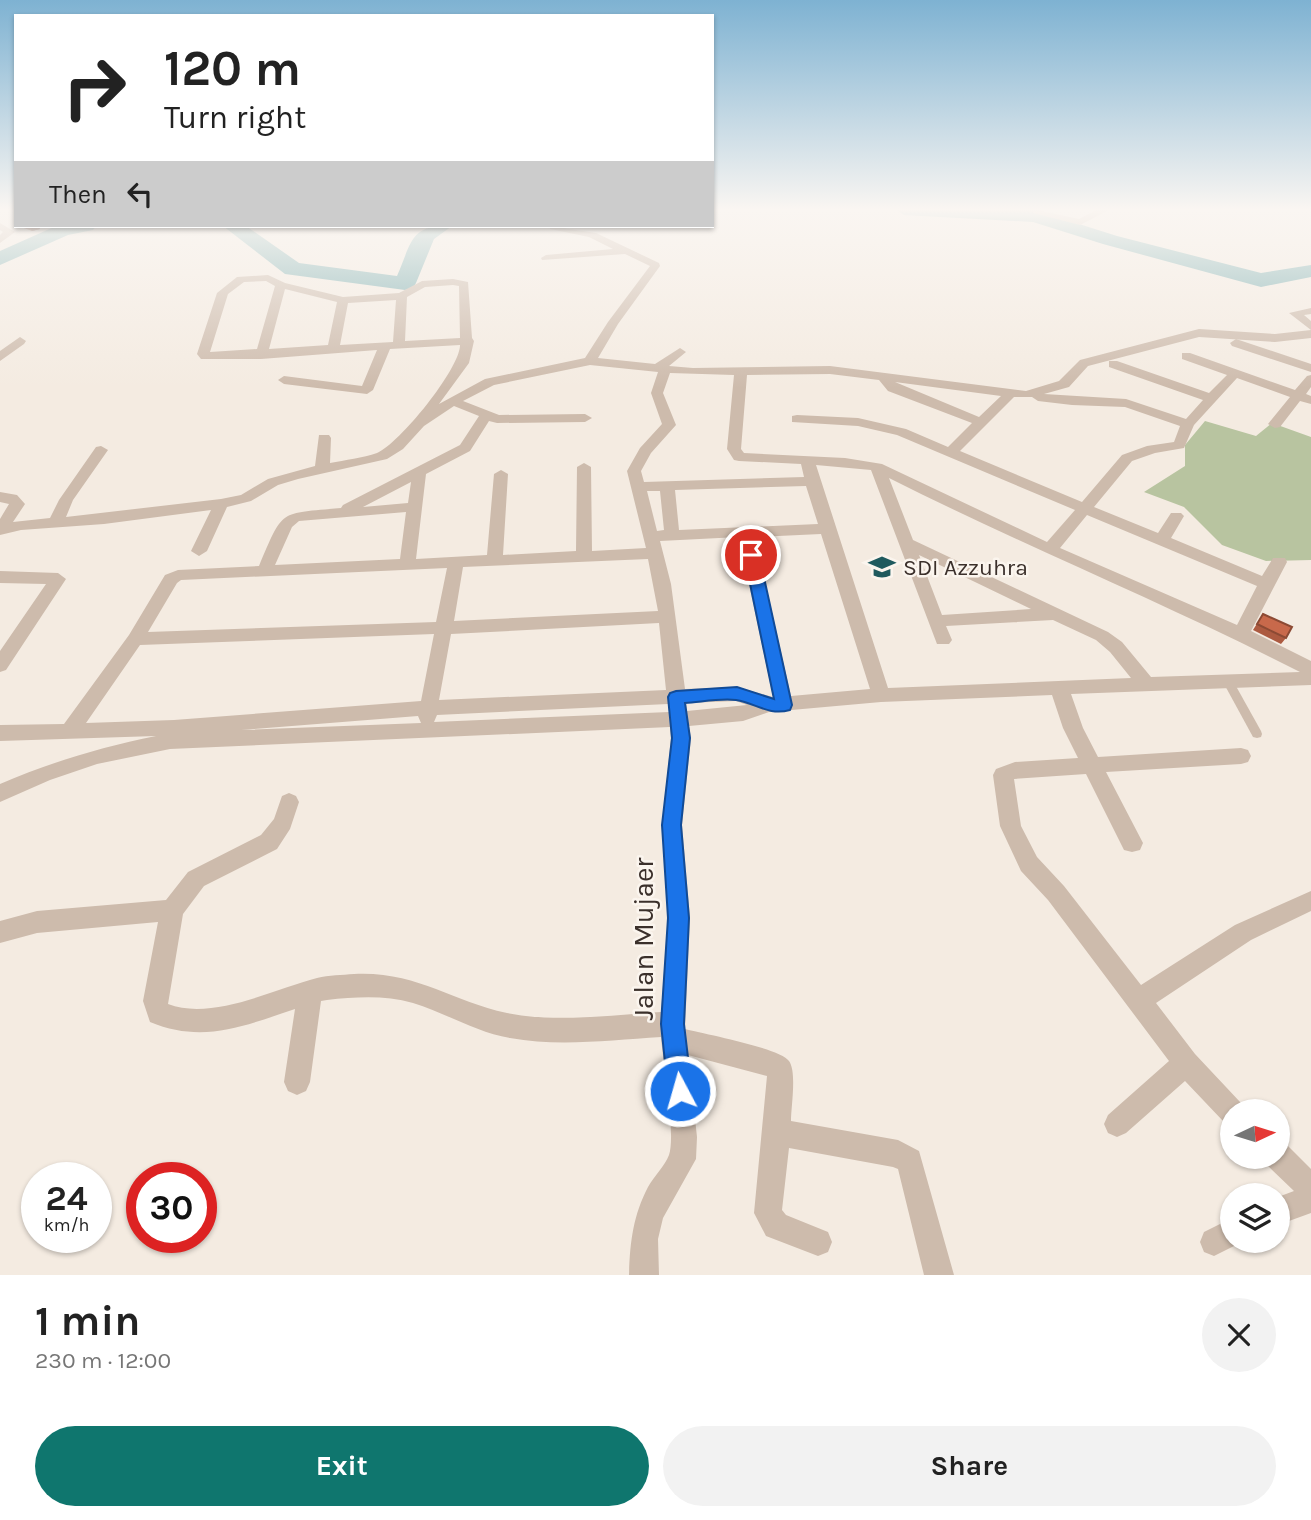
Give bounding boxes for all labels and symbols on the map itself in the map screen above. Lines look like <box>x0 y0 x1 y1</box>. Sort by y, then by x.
pin <box>721 525 781 585</box>
school or university icon: SDI Azzuhra <box>867 552 897 582</box>
place label: SDI Azzuhra <box>903 554 1028 581</box>
street label: Jalan Mujaer <box>627 857 660 1020</box>
position arrow <box>643 1054 717 1128</box>
north arrow <box>1220 1099 1290 1169</box>
speed limit sign: 30 <box>126 1162 217 1253</box>

